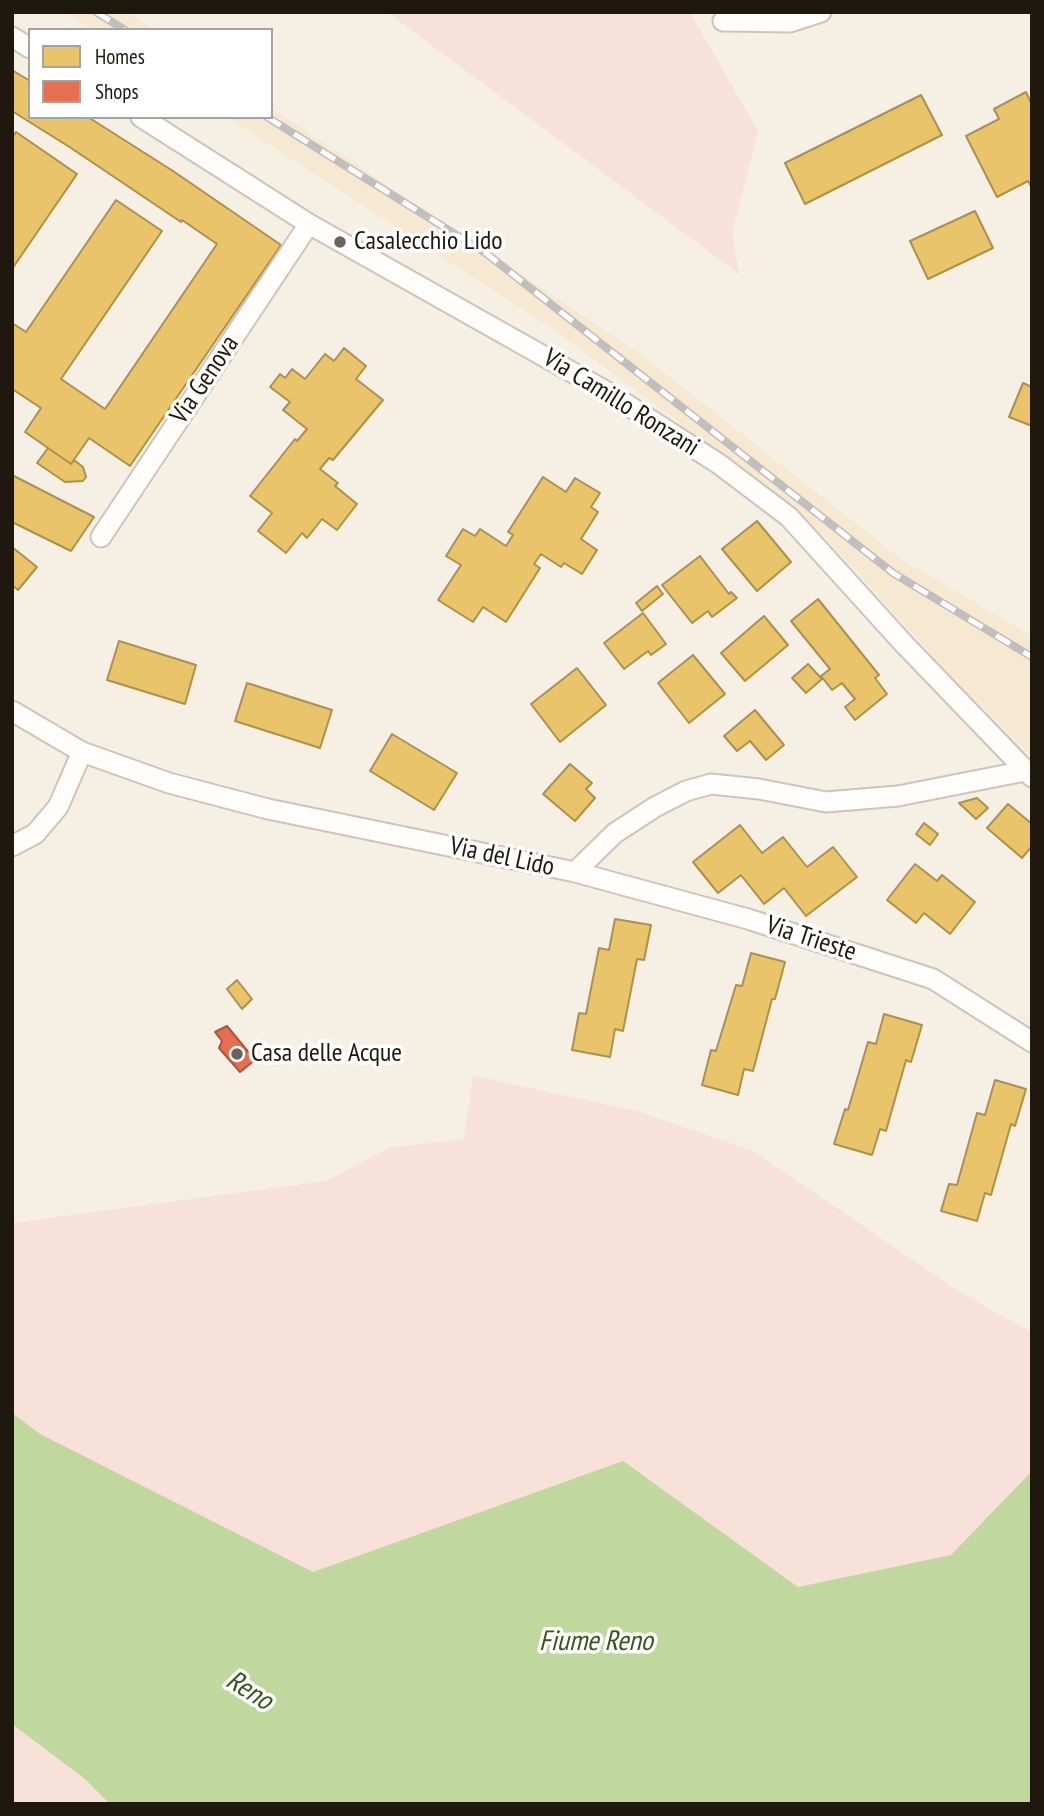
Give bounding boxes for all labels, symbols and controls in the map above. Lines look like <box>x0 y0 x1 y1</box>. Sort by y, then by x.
legend <box>28 28 273 119</box>
text: Homes <box>95 43 145 70</box>
text: Shops <box>95 78 139 105</box>
place label: Casalecchio Lido <box>354 226 503 258</box>
marker: Casalecchio Lido <box>332 234 348 250</box>
street label: Via Genova <box>164 330 246 430</box>
street label: Via Camillo Ronzani <box>537 343 705 463</box>
street label: Via del Lido <box>447 831 557 883</box>
street label: Via Trieste <box>762 910 860 968</box>
place label: Casa delle Acque <box>251 1038 402 1070</box>
marker: Casa delle Acque <box>229 1046 245 1062</box>
water label: Fiume Reno <box>539 1625 653 1659</box>
water label: Reno <box>220 1664 278 1718</box>

